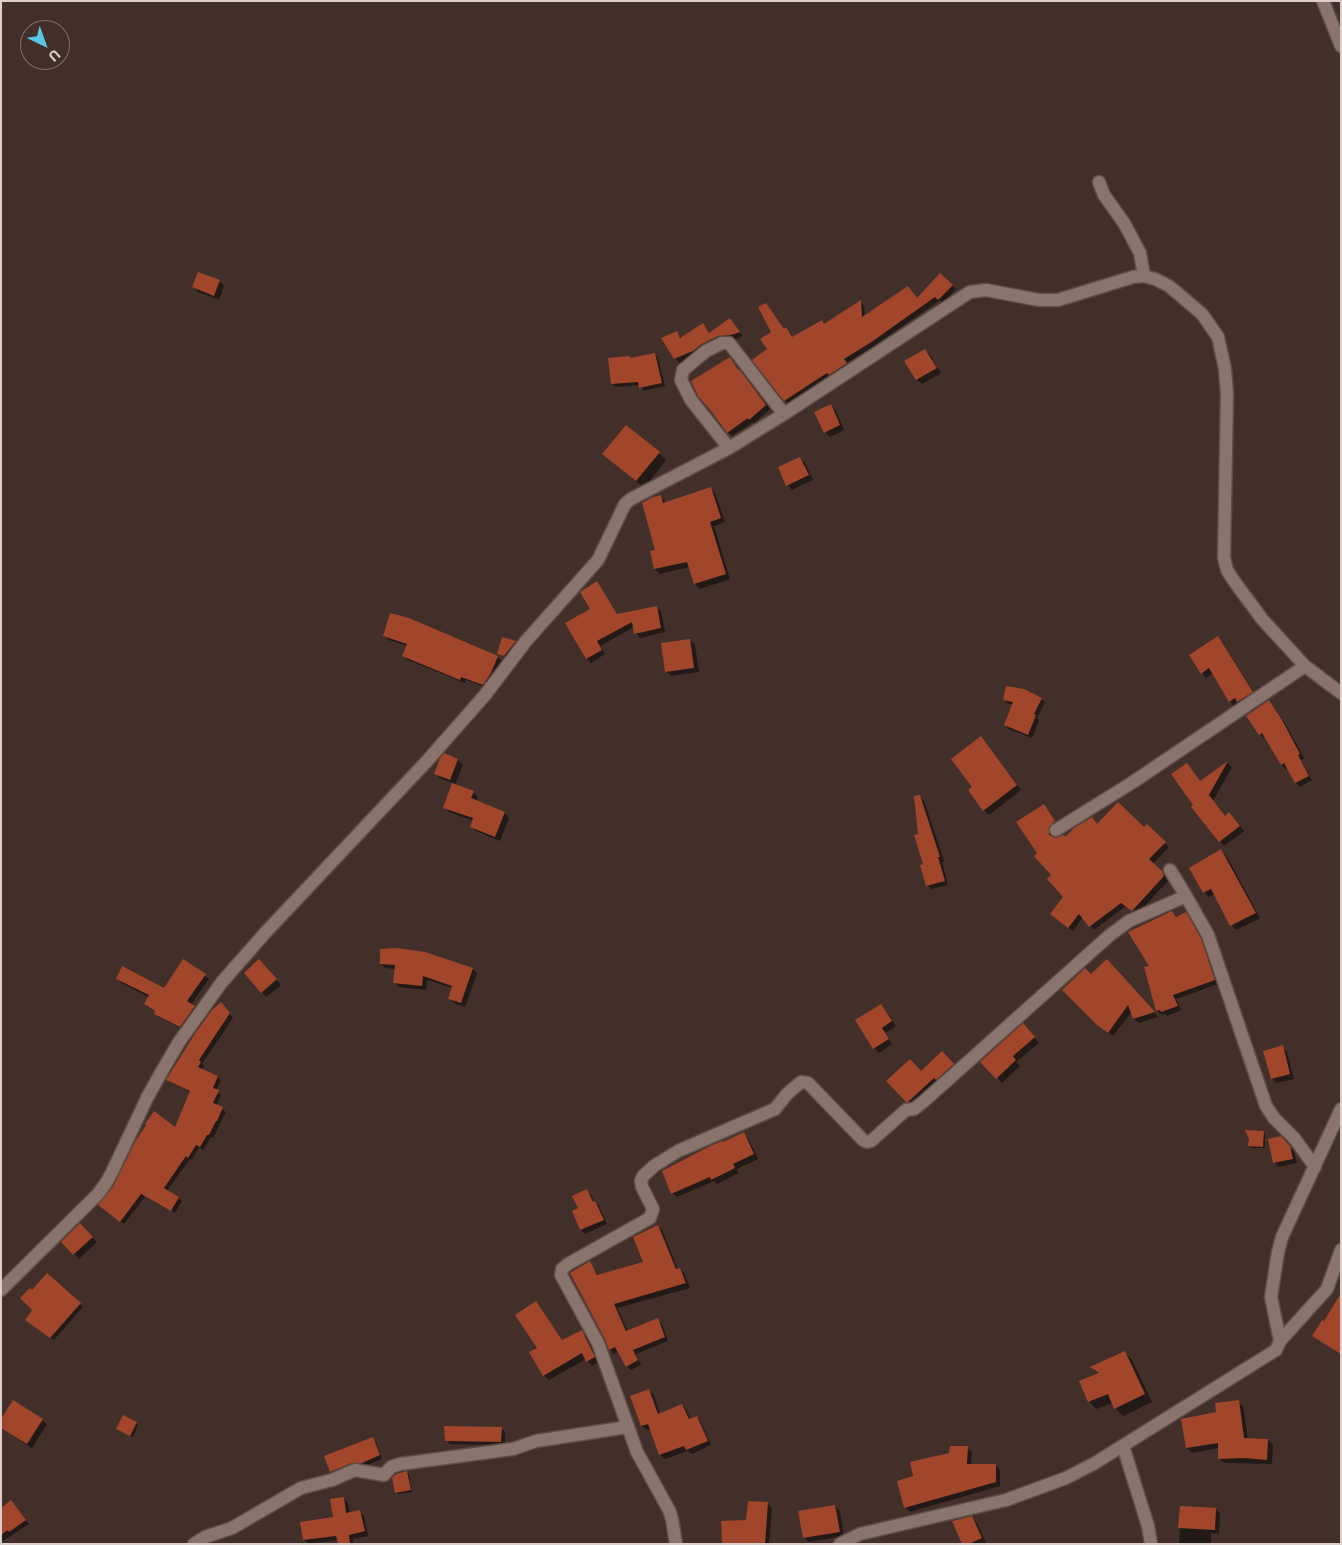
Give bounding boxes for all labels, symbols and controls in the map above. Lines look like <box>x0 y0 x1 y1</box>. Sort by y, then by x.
north arrow <box>20 20 70 70</box>
text: U <box>44 45 65 66</box>

